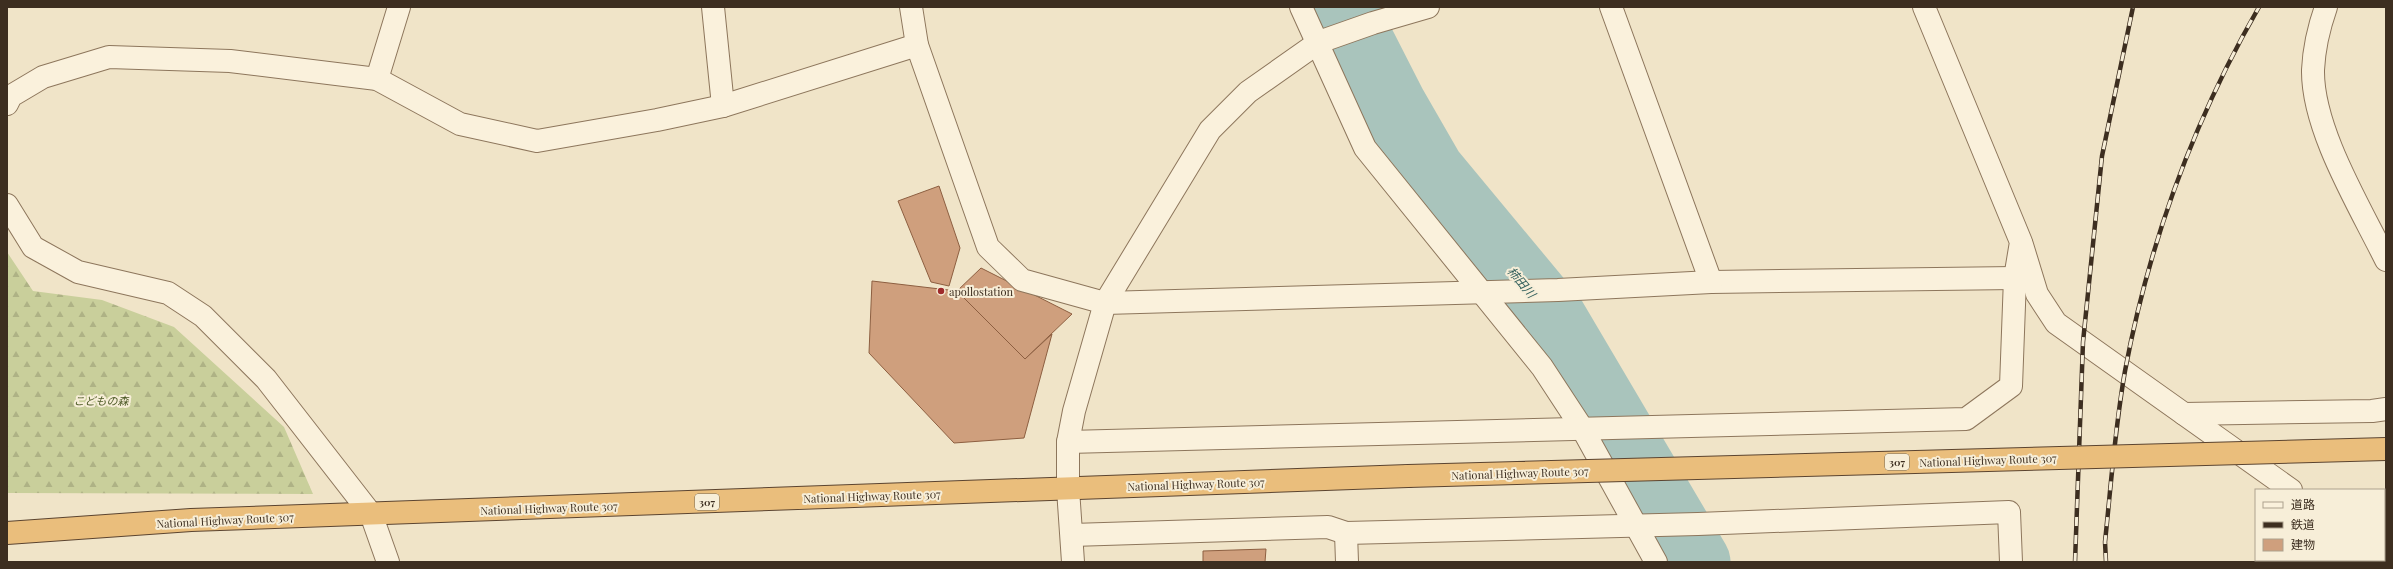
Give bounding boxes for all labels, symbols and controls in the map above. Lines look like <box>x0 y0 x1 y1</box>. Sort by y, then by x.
water label: 柿田川 <box>1504 263 1541 302</box>
place label: apollostation <box>949 284 1013 299</box>
marker: apollostation <box>936 286 946 296</box>
park label: こどもの森 <box>74 393 129 408</box>
street label: National Highway Route 307 <box>1919 450 2057 470</box>
road number: 307 <box>1885 454 1909 470</box>
street label: National Highway Route 307 <box>1451 463 1589 483</box>
street label: National Highway Route 307 <box>1127 474 1265 494</box>
street label: National Highway Route 307 <box>803 486 941 506</box>
legend <box>2255 489 2385 561</box>
road number: 307 <box>695 494 719 510</box>
text: 道路 <box>2291 496 2315 512</box>
street label: National Highway Route 307 <box>480 498 618 518</box>
street label: National Highway Route 307 <box>156 509 295 531</box>
text: 鉄道 <box>2291 516 2315 532</box>
text: 建物 <box>2291 536 2315 552</box>

